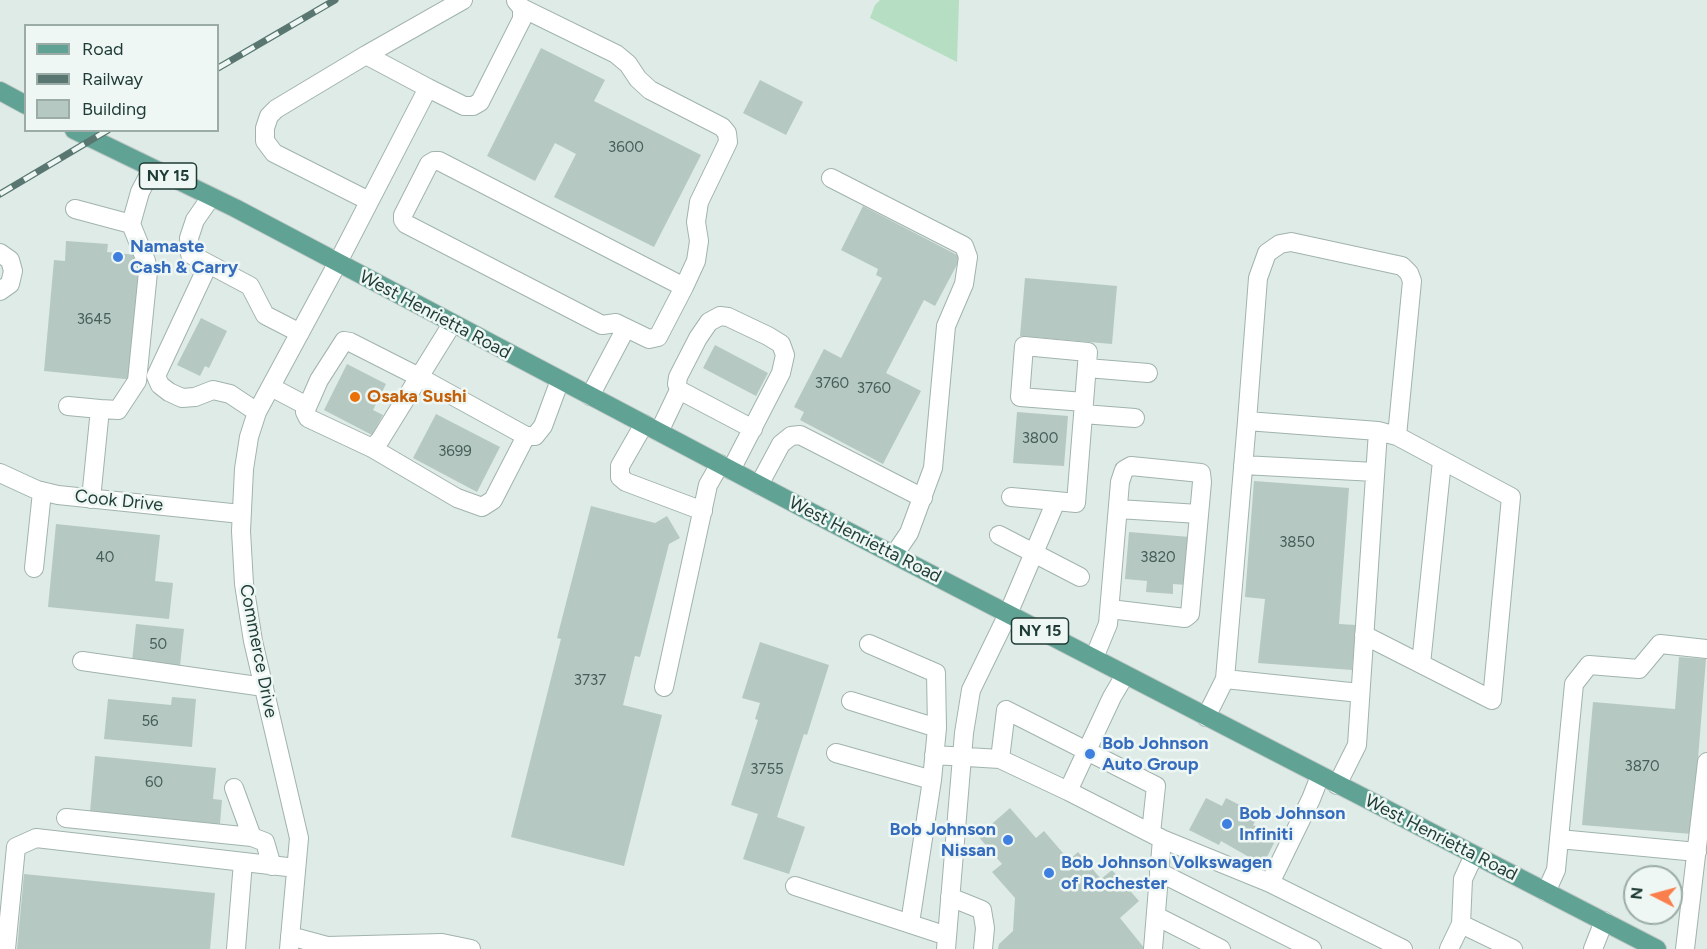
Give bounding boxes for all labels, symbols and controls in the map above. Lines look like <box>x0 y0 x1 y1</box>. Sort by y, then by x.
legend <box>24 24 219 132</box>
text: Road <box>82 38 123 60</box>
text: Railway <box>82 68 143 90</box>
text: Building <box>82 98 147 120</box>
house number: 3600 <box>608 139 644 157</box>
road number: NY 15 <box>140 163 196 189</box>
place label: Namaste Cash & Carry <box>130 236 238 278</box>
marker: Namaste Cash & Carry <box>111 250 125 264</box>
street label: West Henrietta Road <box>356 266 514 364</box>
house number: 3645 <box>77 311 111 329</box>
house number: 3760 <box>815 375 849 393</box>
house number: 3760 <box>857 380 891 398</box>
place label: Osaka Sushi <box>367 386 467 408</box>
marker: Osaka Sushi <box>348 390 362 404</box>
house number: 3800 <box>1022 430 1058 448</box>
house number: 3699 <box>438 443 472 461</box>
street label: Cook Drive <box>74 486 164 516</box>
street label: West Henrietta Road <box>785 492 945 588</box>
house number: 3850 <box>1279 534 1315 552</box>
house number: 40 <box>96 549 114 567</box>
house number: 3820 <box>1140 549 1176 567</box>
street label: Commerce Drive <box>234 582 282 720</box>
road number: NY 15 <box>1012 618 1068 644</box>
house number: 50 <box>149 636 167 654</box>
house number: 3737 <box>574 672 606 690</box>
house number: 56 <box>141 713 159 731</box>
place label: Bob Johnson Auto Group <box>1102 733 1208 776</box>
marker: Bob Johnson Auto Group <box>1083 747 1097 761</box>
house number: 3870 <box>1624 758 1660 776</box>
house number: 3755 <box>750 761 784 779</box>
house number: 60 <box>145 774 163 792</box>
street label: West Henrietta Road <box>1361 790 1521 886</box>
place label: Bob Johnson Infiniti <box>1239 803 1345 846</box>
marker: Bob Johnson Infiniti <box>1220 817 1234 831</box>
place label: Bob Johnson Nissan <box>890 819 996 862</box>
marker: Bob Johnson Nissan <box>1001 833 1015 847</box>
place label: Bob Johnson Volkswagen of Rochester <box>1061 852 1272 894</box>
north arrow <box>1623 865 1683 925</box>
marker: Bob Johnson Volkswagen of Rochester <box>1042 866 1056 880</box>
text: N <box>1626 886 1647 900</box>

